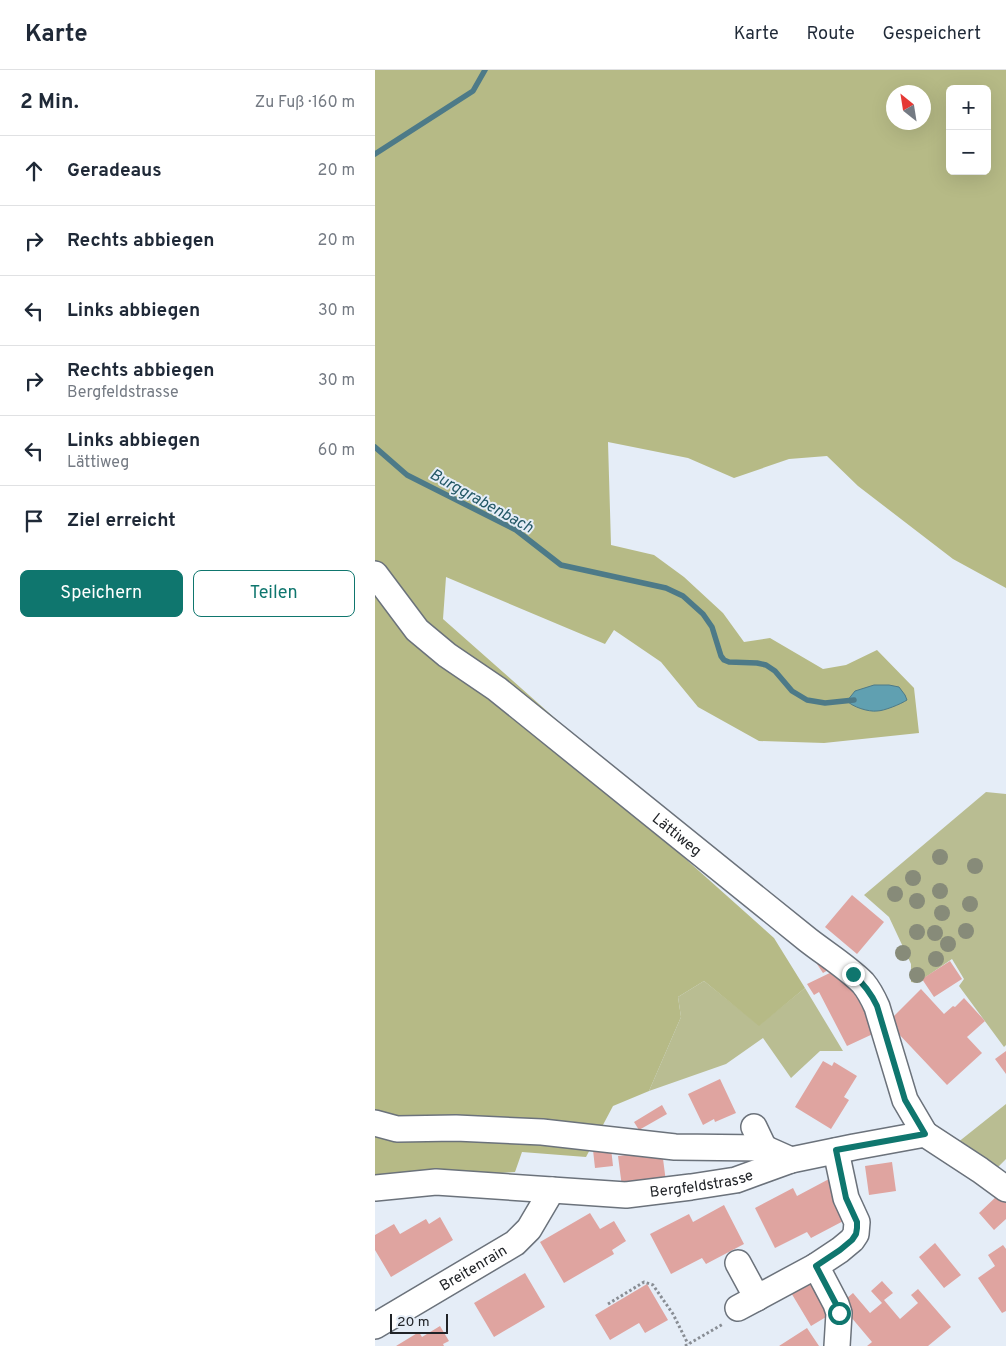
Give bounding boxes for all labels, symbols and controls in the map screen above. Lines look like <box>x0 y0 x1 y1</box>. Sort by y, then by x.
text: Karte <box>25 20 88 50</box>
text: Karte <box>734 23 779 46</box>
text: Route <box>807 23 855 46</box>
text: Gespeichert <box>883 23 981 46</box>
north arrow <box>886 85 931 130</box>
map controls <box>946 85 991 175</box>
button: + <box>946 85 991 130</box>
text: 2 Min. <box>20 89 79 116</box>
text: Zu Fuß · 160 m <box>255 93 355 113</box>
button: − <box>946 130 991 175</box>
icon: ahead <box>20 157 48 185</box>
text: Geradeaus <box>67 159 162 183</box>
text: 20 m <box>318 161 355 181</box>
icon: right <box>20 227 48 255</box>
text: Rechts abbiegen <box>67 229 215 253</box>
text: 20 m <box>318 231 355 251</box>
icon: left <box>20 297 48 325</box>
text: Links abbiegen <box>67 299 200 323</box>
text: 30 m <box>318 301 355 321</box>
text: Rechts abbiegen <box>67 359 215 383</box>
icon: right <box>20 367 48 395</box>
text: 30 m <box>318 371 355 391</box>
text: Bergfeldstrasse <box>67 383 179 403</box>
text: Links abbiegen <box>67 429 200 453</box>
icon: left <box>20 437 48 465</box>
text: 60 m <box>318 441 355 461</box>
text: Lättiweg <box>67 453 129 473</box>
water label: Burggrabenbach <box>426 465 537 539</box>
icon: arrive <box>20 507 48 535</box>
text: Ziel erreicht <box>67 509 176 533</box>
button: Speichern <box>20 570 183 617</box>
button: Teilen <box>193 570 355 617</box>
street label: Lättiweg <box>648 810 705 861</box>
route end <box>842 963 865 986</box>
street label: Bergfeldstrasse <box>649 1166 756 1203</box>
street label: Breitenrain <box>437 1242 511 1297</box>
route start <box>828 1302 851 1325</box>
scale bar <box>390 1311 447 1334</box>
text: 20 m <box>397 1314 430 1331</box>

